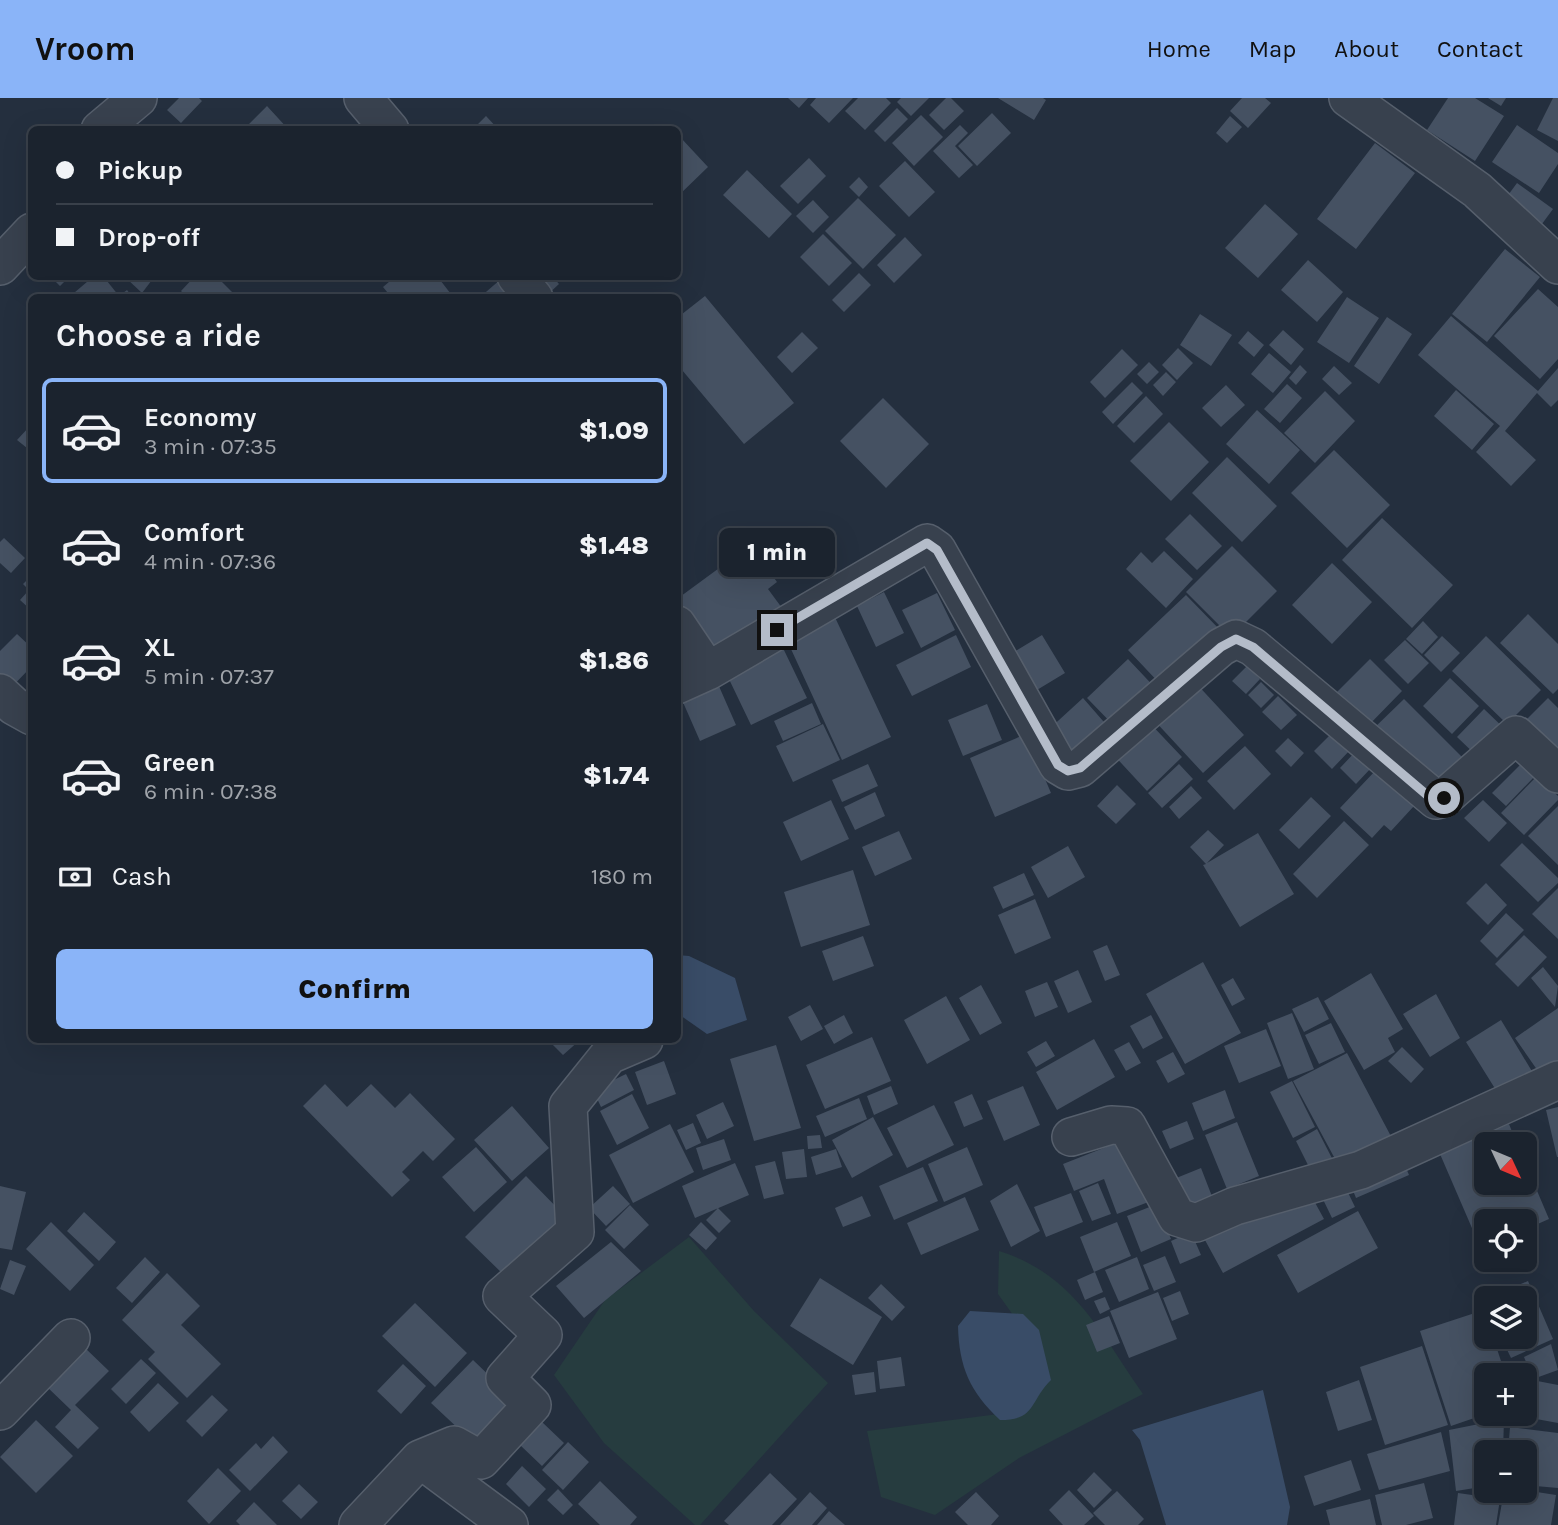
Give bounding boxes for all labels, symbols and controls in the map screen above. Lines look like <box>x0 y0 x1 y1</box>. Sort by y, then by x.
text: Vroom <box>35 30 135 68</box>
text: Home <box>1147 35 1211 63</box>
text: Map <box>1249 35 1296 63</box>
text: About <box>1334 35 1399 63</box>
text: Contact <box>1437 35 1523 63</box>
text: Pickup <box>98 155 183 186</box>
text: Drop-off <box>98 222 200 253</box>
text: Choose a ride <box>56 317 261 354</box>
icon: car <box>60 399 123 462</box>
text: Economy <box>144 402 256 433</box>
text: $1.09 <box>579 415 649 446</box>
text: 3 min · 07:35 <box>144 433 277 460</box>
icon: car <box>60 514 123 577</box>
text: Comfort <box>144 517 245 548</box>
callout: 1 min <box>719 528 835 578</box>
text: $1.48 <box>579 530 649 561</box>
text: 1 min <box>747 539 807 566</box>
text: 4 min · 07:36 <box>144 548 276 575</box>
route end <box>761 614 793 646</box>
icon: car <box>60 629 123 692</box>
text: XL <box>144 632 175 663</box>
text: $1.86 <box>579 645 649 676</box>
text: 5 min · 07:37 <box>144 663 274 690</box>
icon: car <box>60 744 123 807</box>
text: Green <box>144 747 216 778</box>
text: $1.74 <box>583 760 649 791</box>
text: 6 min · 07:38 <box>144 778 277 805</box>
route start <box>1428 782 1460 814</box>
icon: cash <box>56 858 94 896</box>
text: Cash <box>112 861 172 892</box>
text: 180 m <box>591 863 653 890</box>
button: Confirm <box>56 949 653 1029</box>
north arrow <box>1474 1132 1536 1195</box>
map controls <box>1474 1132 1537 1503</box>
button: locate <box>1474 1209 1537 1272</box>
button: layers <box>1474 1286 1537 1349</box>
button: + <box>1474 1363 1537 1426</box>
button: − <box>1474 1440 1537 1503</box>

